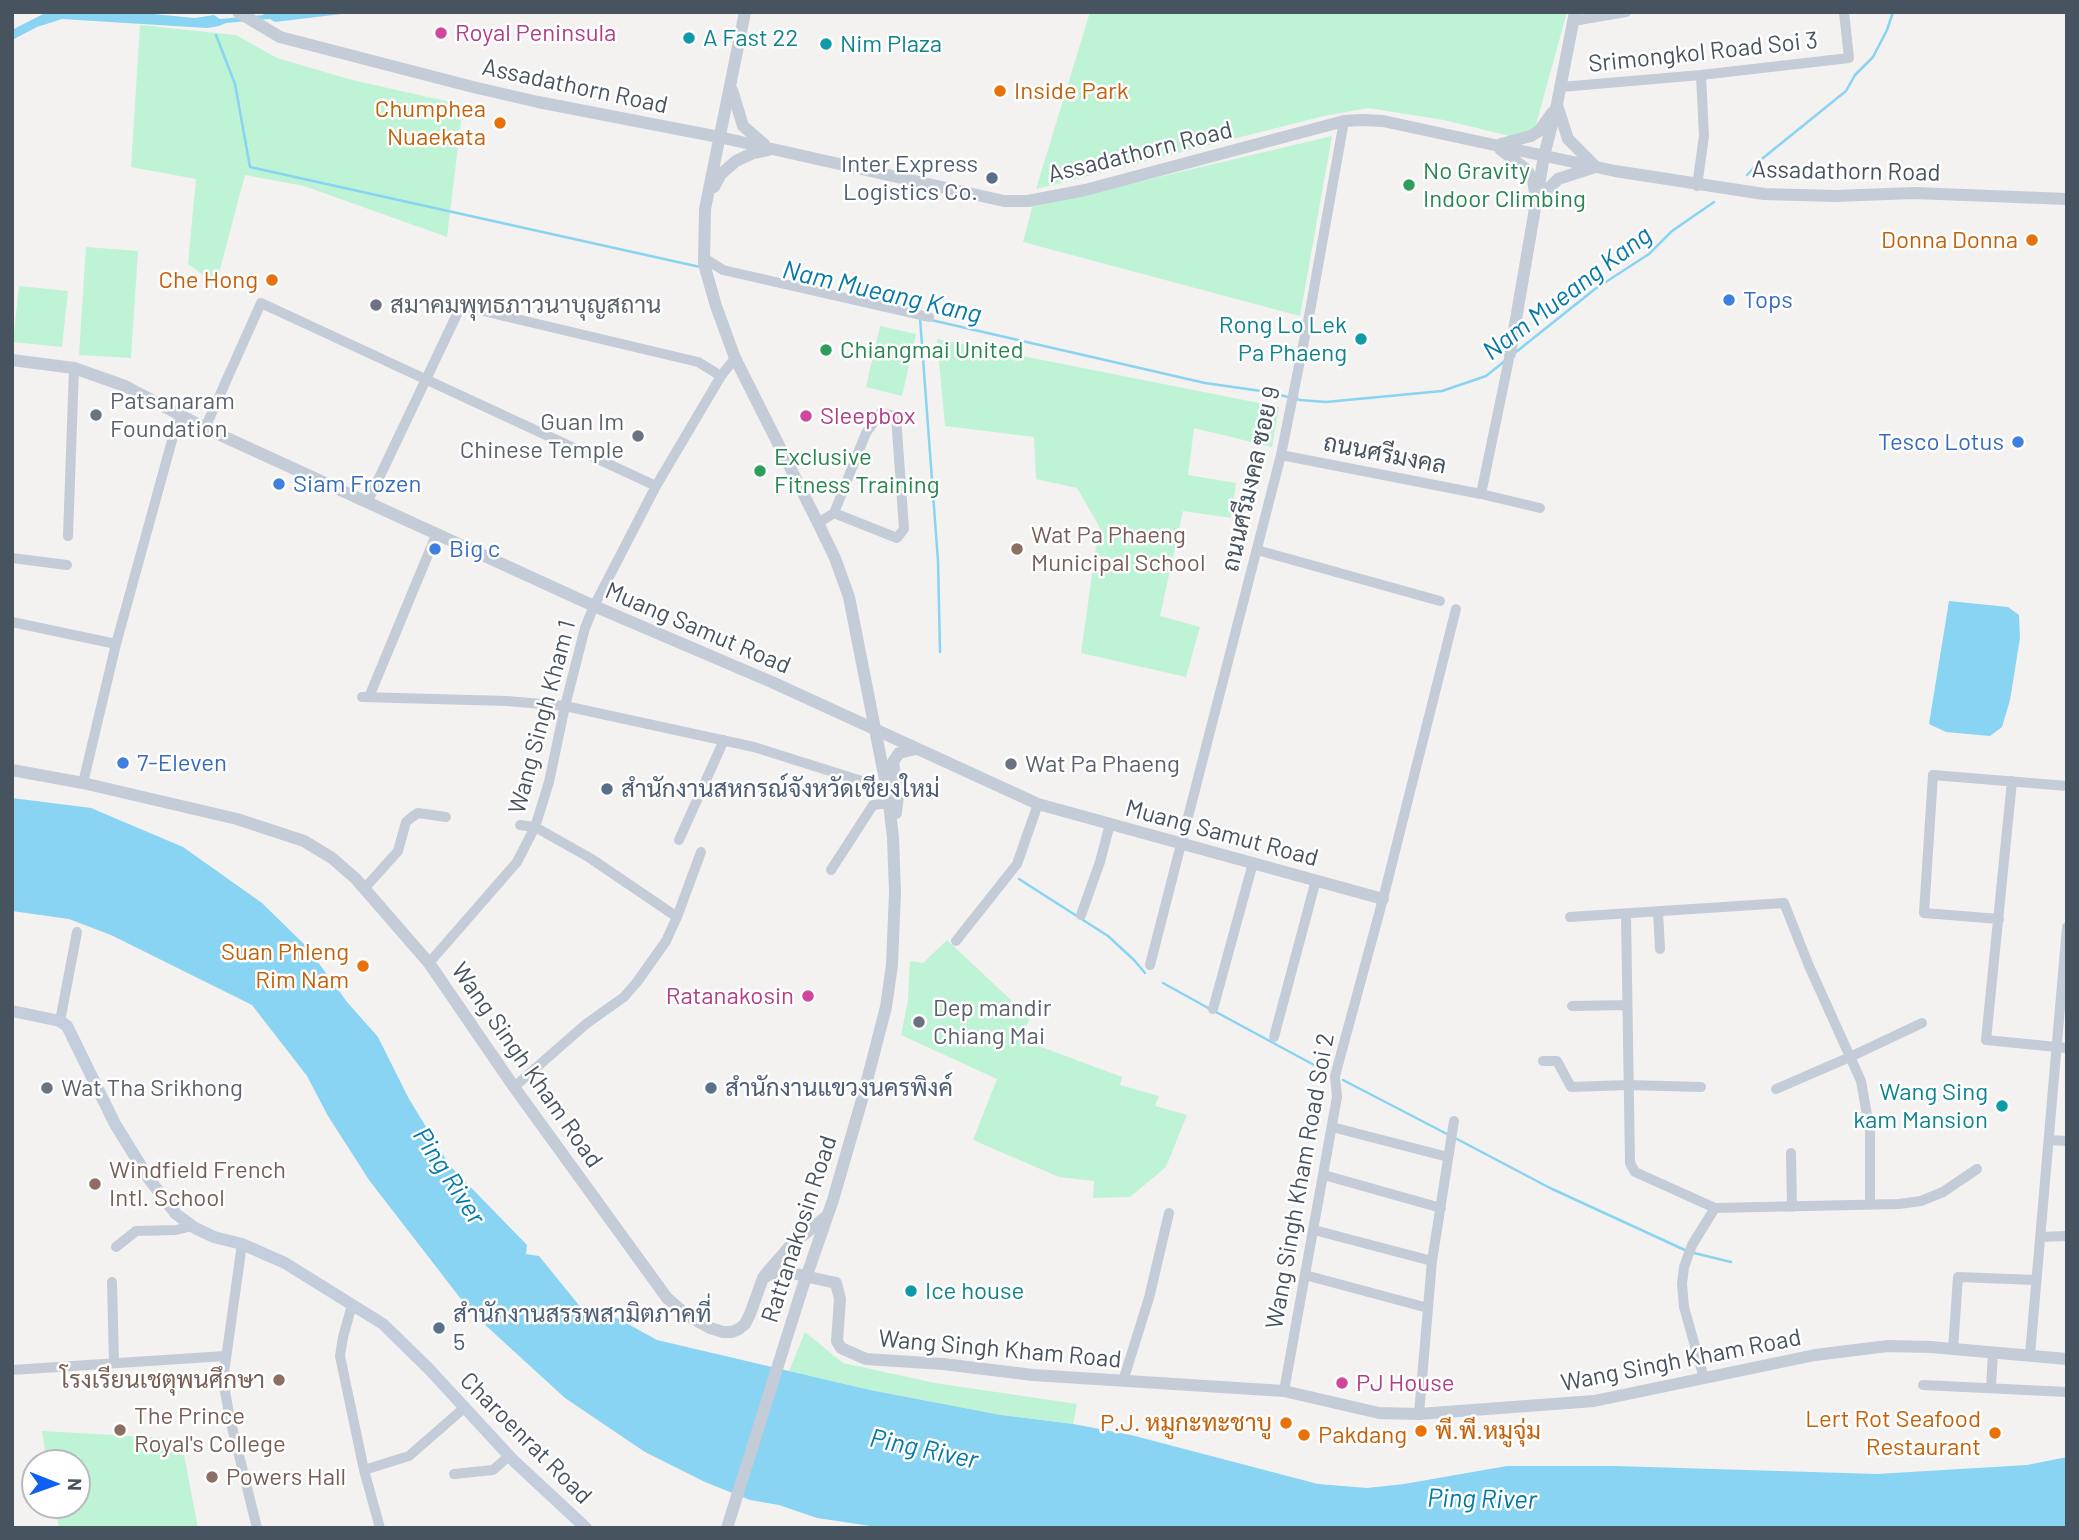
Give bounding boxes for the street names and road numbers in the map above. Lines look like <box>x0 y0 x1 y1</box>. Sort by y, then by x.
street label: Srimongkol Road Soi 3 <box>1587 26 1819 78</box>
street label: Assadathorn Road <box>480 52 670 120</box>
street label: Assadathorn Road <box>1045 115 1235 189</box>
street label: Assadathorn Road <box>1751 155 1941 187</box>
street label: ถนนศรีมงคล ซอย 9 <box>1216 384 1286 574</box>
street label: ถนนศรีมงคล <box>1321 428 1449 480</box>
street label: Muang Samut Road <box>601 576 795 680</box>
street label: Wang Singh Kham 1 <box>502 617 582 817</box>
street label: Muang Samut Road <box>1122 793 1322 873</box>
street label: Wang Singh Kham Road <box>445 957 609 1173</box>
street label: Wang Singh Kham Road Soi 2 <box>1260 1031 1340 1331</box>
street label: Rattanakosin Road <box>755 1132 843 1326</box>
street label: Wang Singh Kham Road <box>1559 1323 1803 1397</box>
street label: Wang Singh Kham Road <box>877 1324 1123 1374</box>
street label: Charoenrat Road <box>454 1366 598 1510</box>

